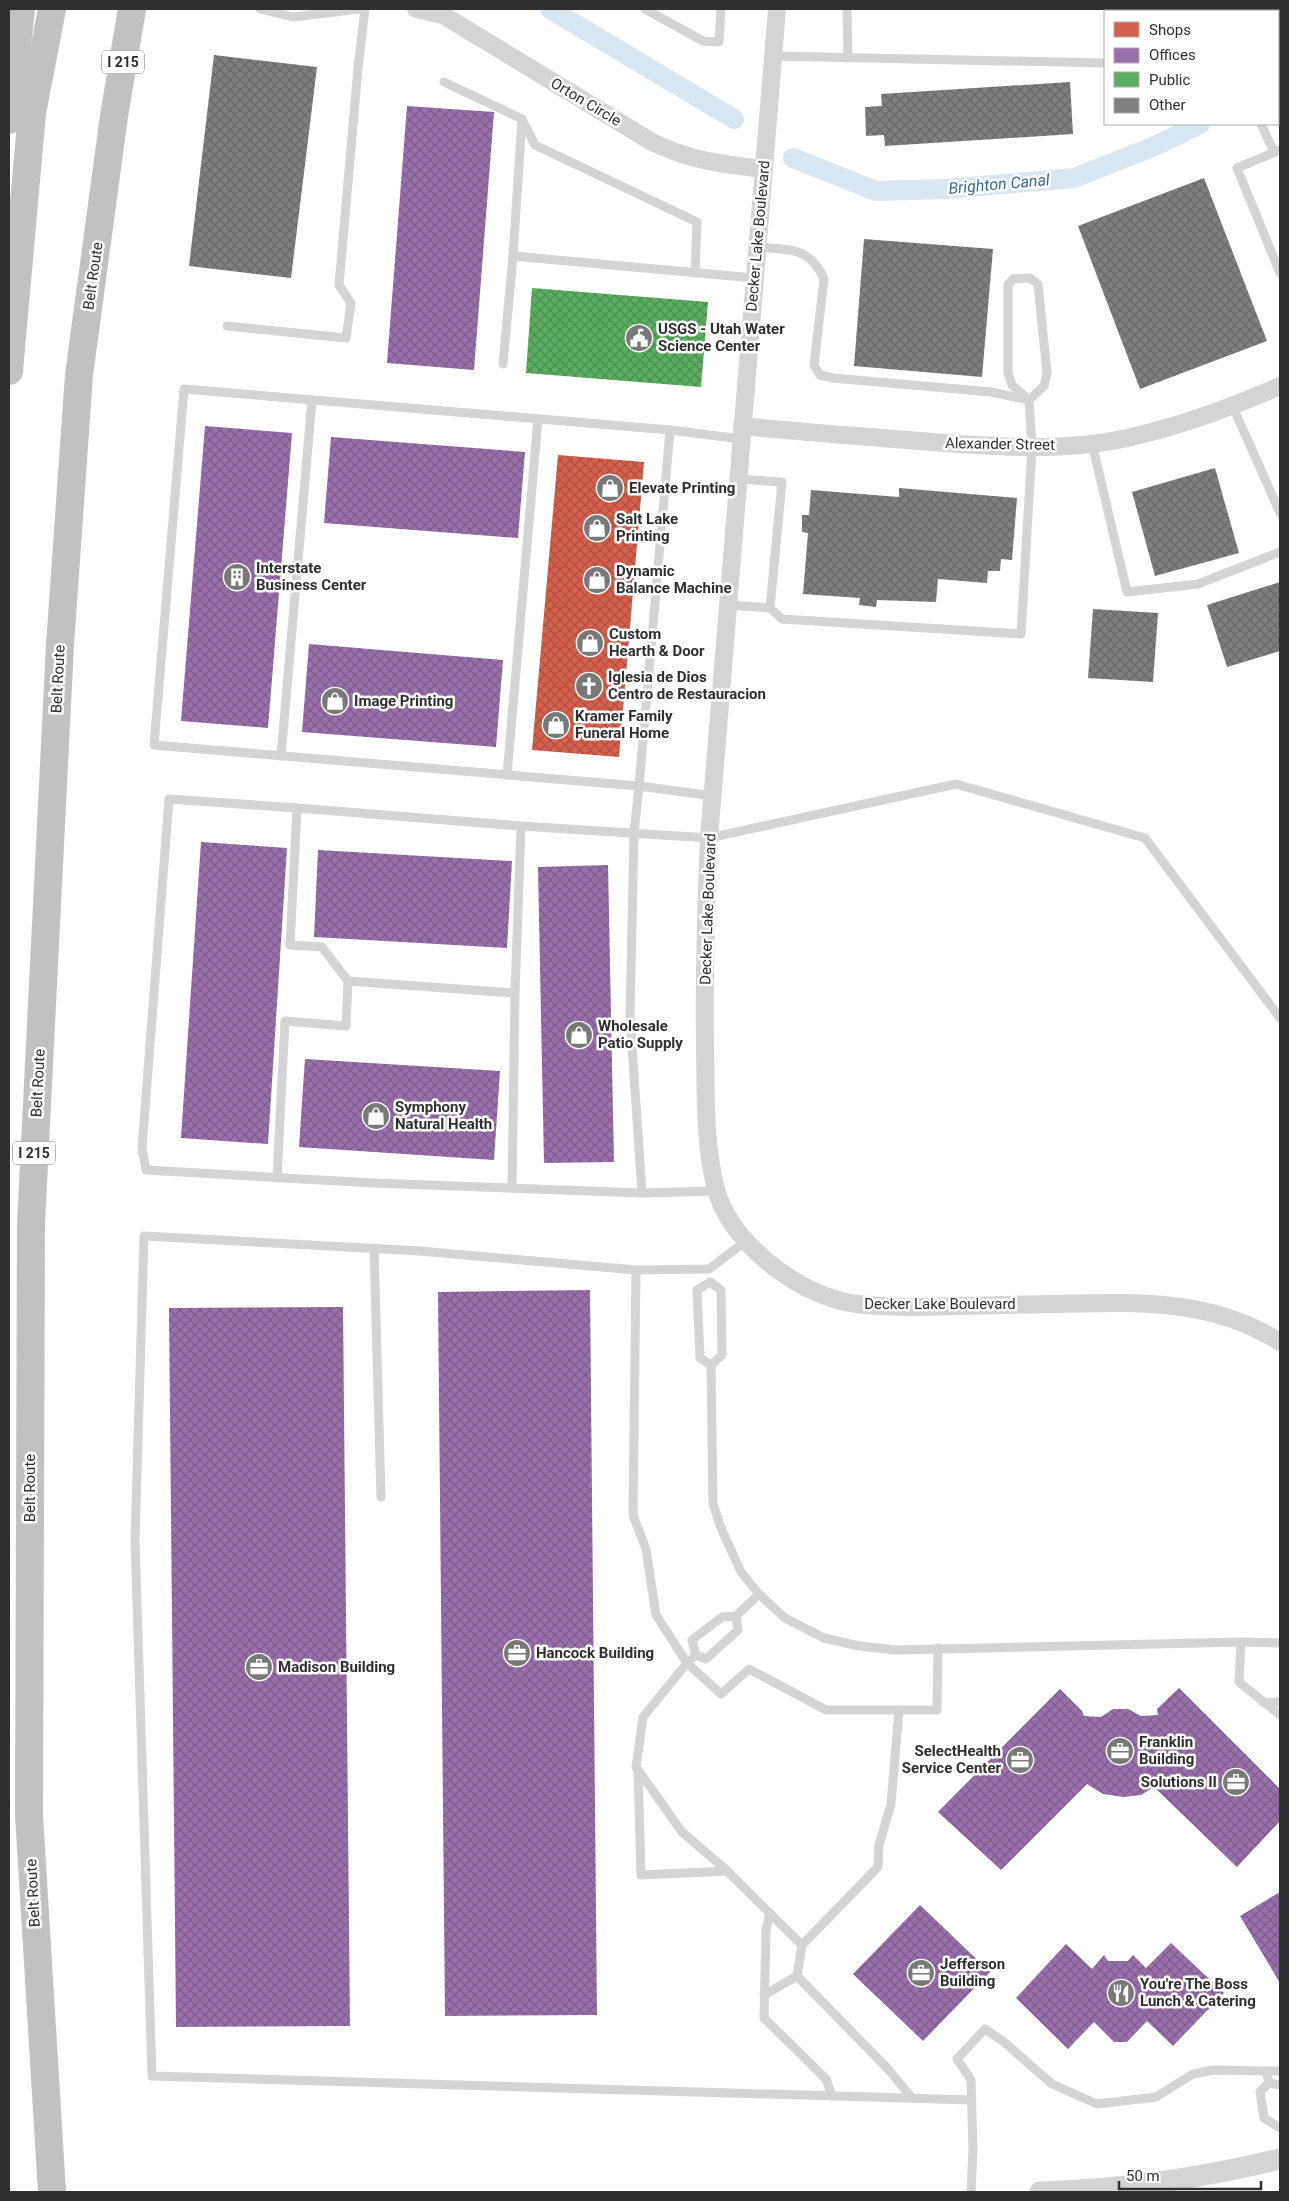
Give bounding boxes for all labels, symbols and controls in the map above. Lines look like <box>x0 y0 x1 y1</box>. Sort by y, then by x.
legend <box>1104 10 1279 125</box>
text: Shops <box>1149 21 1191 39</box>
text: Offices <box>1149 46 1196 64</box>
road number: I 215 <box>102 51 144 74</box>
text: Public <box>1149 71 1190 89</box>
street label: Orton Circle <box>548 74 624 130</box>
text: Other <box>1149 96 1186 114</box>
street label: Decker Lake Boulevard <box>742 160 774 312</box>
water label: Brighton Canal <box>948 170 1051 198</box>
street label: Belt Route <box>79 241 107 311</box>
place label: USGS - Utah Water Science Center <box>658 320 785 355</box>
public building icon: USGS - Utah Water Science Center <box>624 323 654 353</box>
street label: Alexander Street <box>945 434 1055 454</box>
shop icon: Elevate Printing <box>595 473 625 503</box>
place label: Elevate Printing <box>629 479 735 497</box>
place label: Salt Lake Printing <box>616 510 678 545</box>
shop icon: Salt Lake Printing <box>582 513 612 543</box>
place label: Interstate Business Center <box>256 559 367 594</box>
building icon: Interstate Business Center <box>222 562 252 592</box>
place label: Dynamic Balance Machine <box>616 562 732 597</box>
shop icon: Dynamic Balance Machine <box>582 565 612 595</box>
place label: Custom Hearth & Door <box>609 625 705 660</box>
shop icon: Custom Hearth & Door <box>575 628 605 658</box>
street label: Belt Route <box>47 644 69 714</box>
place label: Iglesia de Dios Centro de Restauracion <box>608 668 766 703</box>
church icon: Iglesia de Dios Centro de Restauracion <box>574 671 604 701</box>
shop icon: Image Printing <box>320 686 350 716</box>
place label: Image Printing <box>354 692 453 710</box>
place label: Kramer Family Funeral Home <box>575 707 673 742</box>
shop icon: Kramer Family Funeral Home <box>541 710 571 740</box>
street label: Decker Lake Boulevard <box>696 833 720 985</box>
place label: Wholesale Patio Supply <box>598 1017 683 1052</box>
shop icon: Wholesale Patio Supply <box>564 1020 594 1050</box>
street label: Belt Route <box>27 1048 49 1118</box>
place label: Symphony Natural Health <box>395 1098 492 1133</box>
shop icon: Symphony Natural Health <box>361 1101 391 1131</box>
road number: I 215 <box>13 1142 55 1164</box>
street label: Decker Lake Boulevard <box>864 1295 1016 1313</box>
street label: Belt Route <box>21 1454 39 1522</box>
office icon: Hancock Building <box>502 1638 532 1668</box>
place label: Hancock Building <box>536 1644 654 1662</box>
office icon: Madison Building <box>244 1652 274 1682</box>
place label: Madison Building <box>278 1658 395 1676</box>
place label: Franklin Building <box>1139 1733 1194 1768</box>
office icon: Franklin Building <box>1105 1736 1135 1766</box>
place label: SelectHealth Service Center <box>902 1742 1001 1777</box>
office icon: SelectHealth Service Center <box>1005 1745 1035 1775</box>
office icon: Solutions II <box>1221 1767 1251 1797</box>
place label: Solutions II <box>1141 1773 1217 1791</box>
street label: Belt Route <box>22 1858 44 1928</box>
place label: Jefferson Building <box>940 1955 1005 1990</box>
office icon: Jefferson Building <box>906 1958 936 1988</box>
place label: You're The Boss Lunch & Catering <box>1140 1975 1256 2010</box>
restaurant icon: You're The Boss Lunch & Catering <box>1106 1978 1136 2008</box>
scale bar <box>1119 2158 1262 2190</box>
text: 50 m <box>1126 2167 1160 2185</box>

